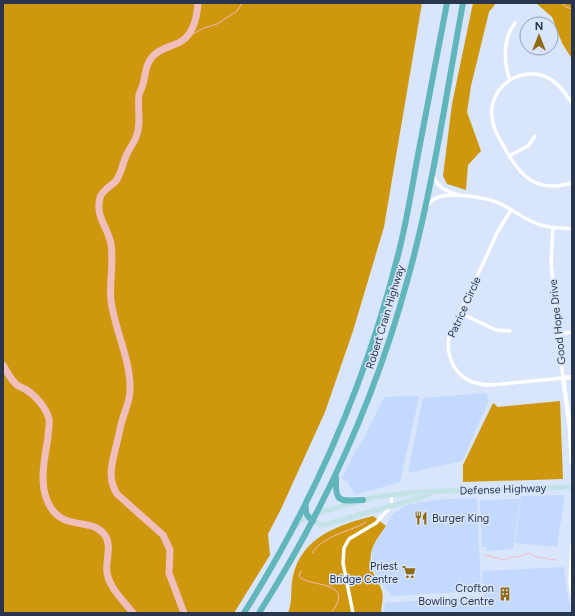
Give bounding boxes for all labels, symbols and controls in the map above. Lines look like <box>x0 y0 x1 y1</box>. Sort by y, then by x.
north arrow <box>519 16 559 56</box>
text: N <box>535 20 543 33</box>
street label: Robert Crain Highway <box>363 263 408 371</box>
street label: Patrice Circle <box>445 275 484 340</box>
street label: Good Hope Drive <box>547 279 568 365</box>
street label: Defense Highway <box>459 481 547 498</box>
restaurant icon: Burger King <box>413 510 429 526</box>
place label: Burger King <box>432 512 489 525</box>
place label: Priest Bridge Centre <box>329 560 398 586</box>
supermarket icon: Priest Bridge Centre <box>401 564 417 580</box>
place label: Crofton Bowling Centre <box>418 582 494 608</box>
building icon: Crofton Bowling Centre <box>497 586 513 602</box>

